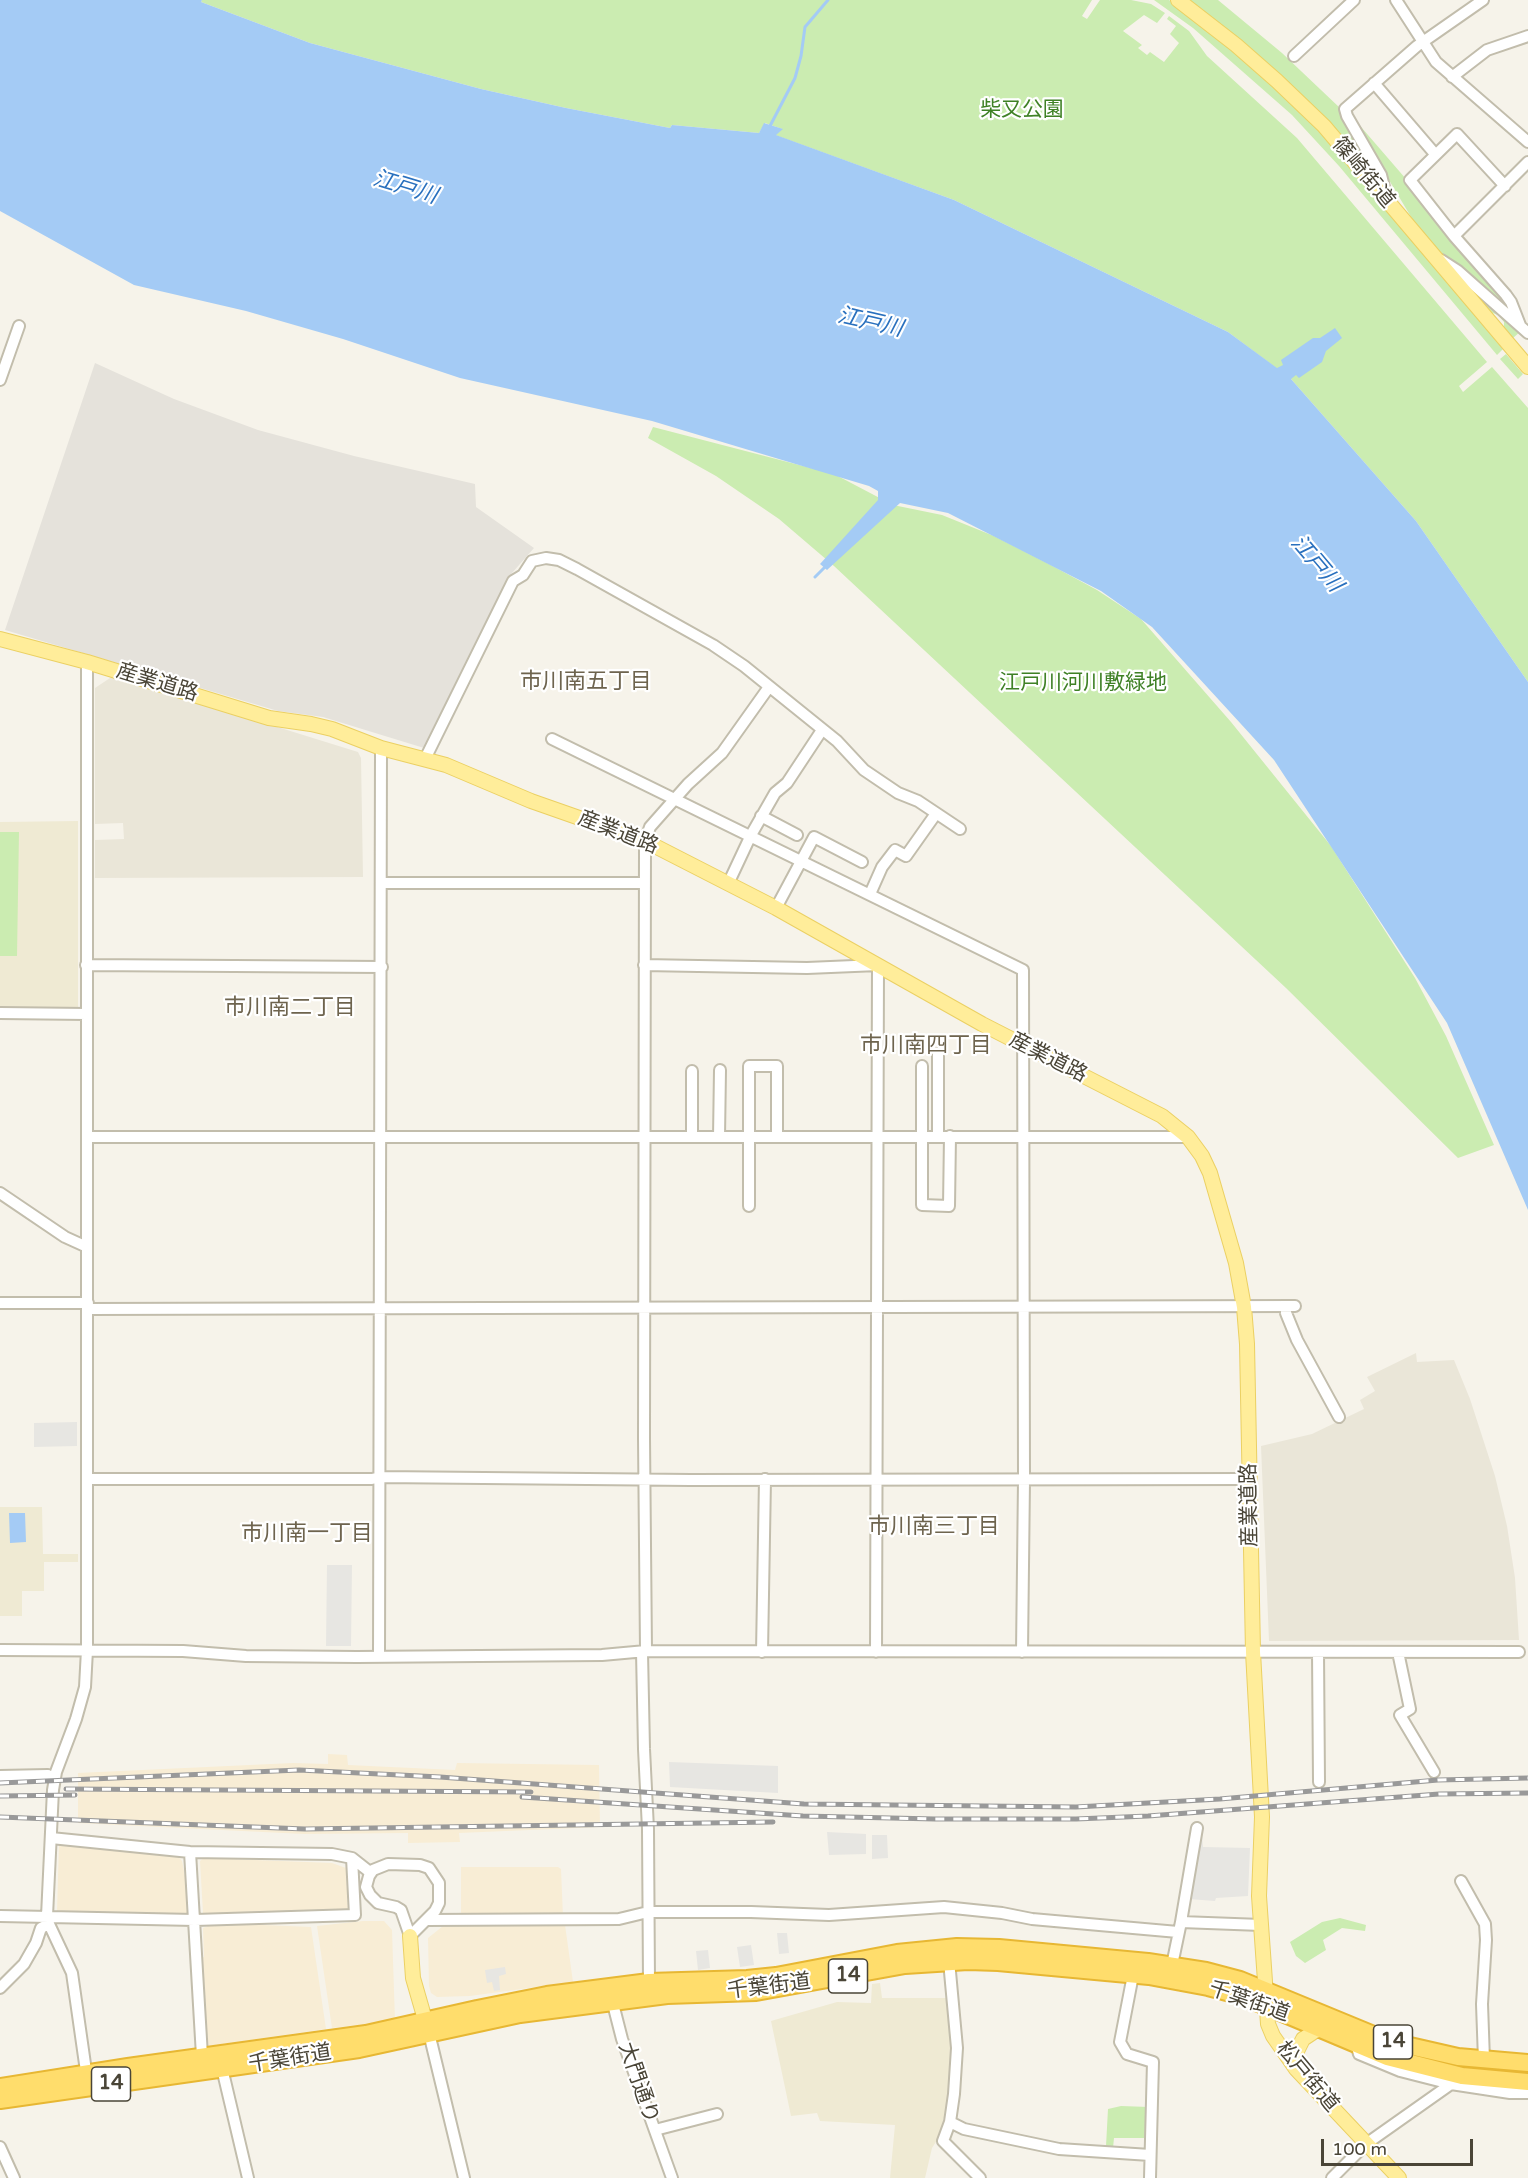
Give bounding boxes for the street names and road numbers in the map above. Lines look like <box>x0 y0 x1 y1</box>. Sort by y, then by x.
street label: 篠崎街道 <box>1326 133 1400 213</box>
street label: 産業道路 <box>113 659 201 707</box>
street label: 産業道路 <box>574 806 662 860</box>
street label: 産業道路 <box>1005 1028 1091 1088</box>
street label: 産業道路 <box>1237 1463 1263 1547</box>
road number: 14 <box>828 1959 868 1993</box>
street label: 千葉街道 <box>726 1969 812 2005</box>
street label: 千葉街道 <box>1205 1976 1293 2028</box>
road number: 14 <box>1374 2025 1412 2059</box>
street label: 松戸街道 <box>1270 2037 1344 2117</box>
street label: 大門通り <box>612 2039 664 2127</box>
street label: 千葉街道 <box>247 2040 333 2078</box>
road number: 14 <box>92 2067 130 2101</box>

